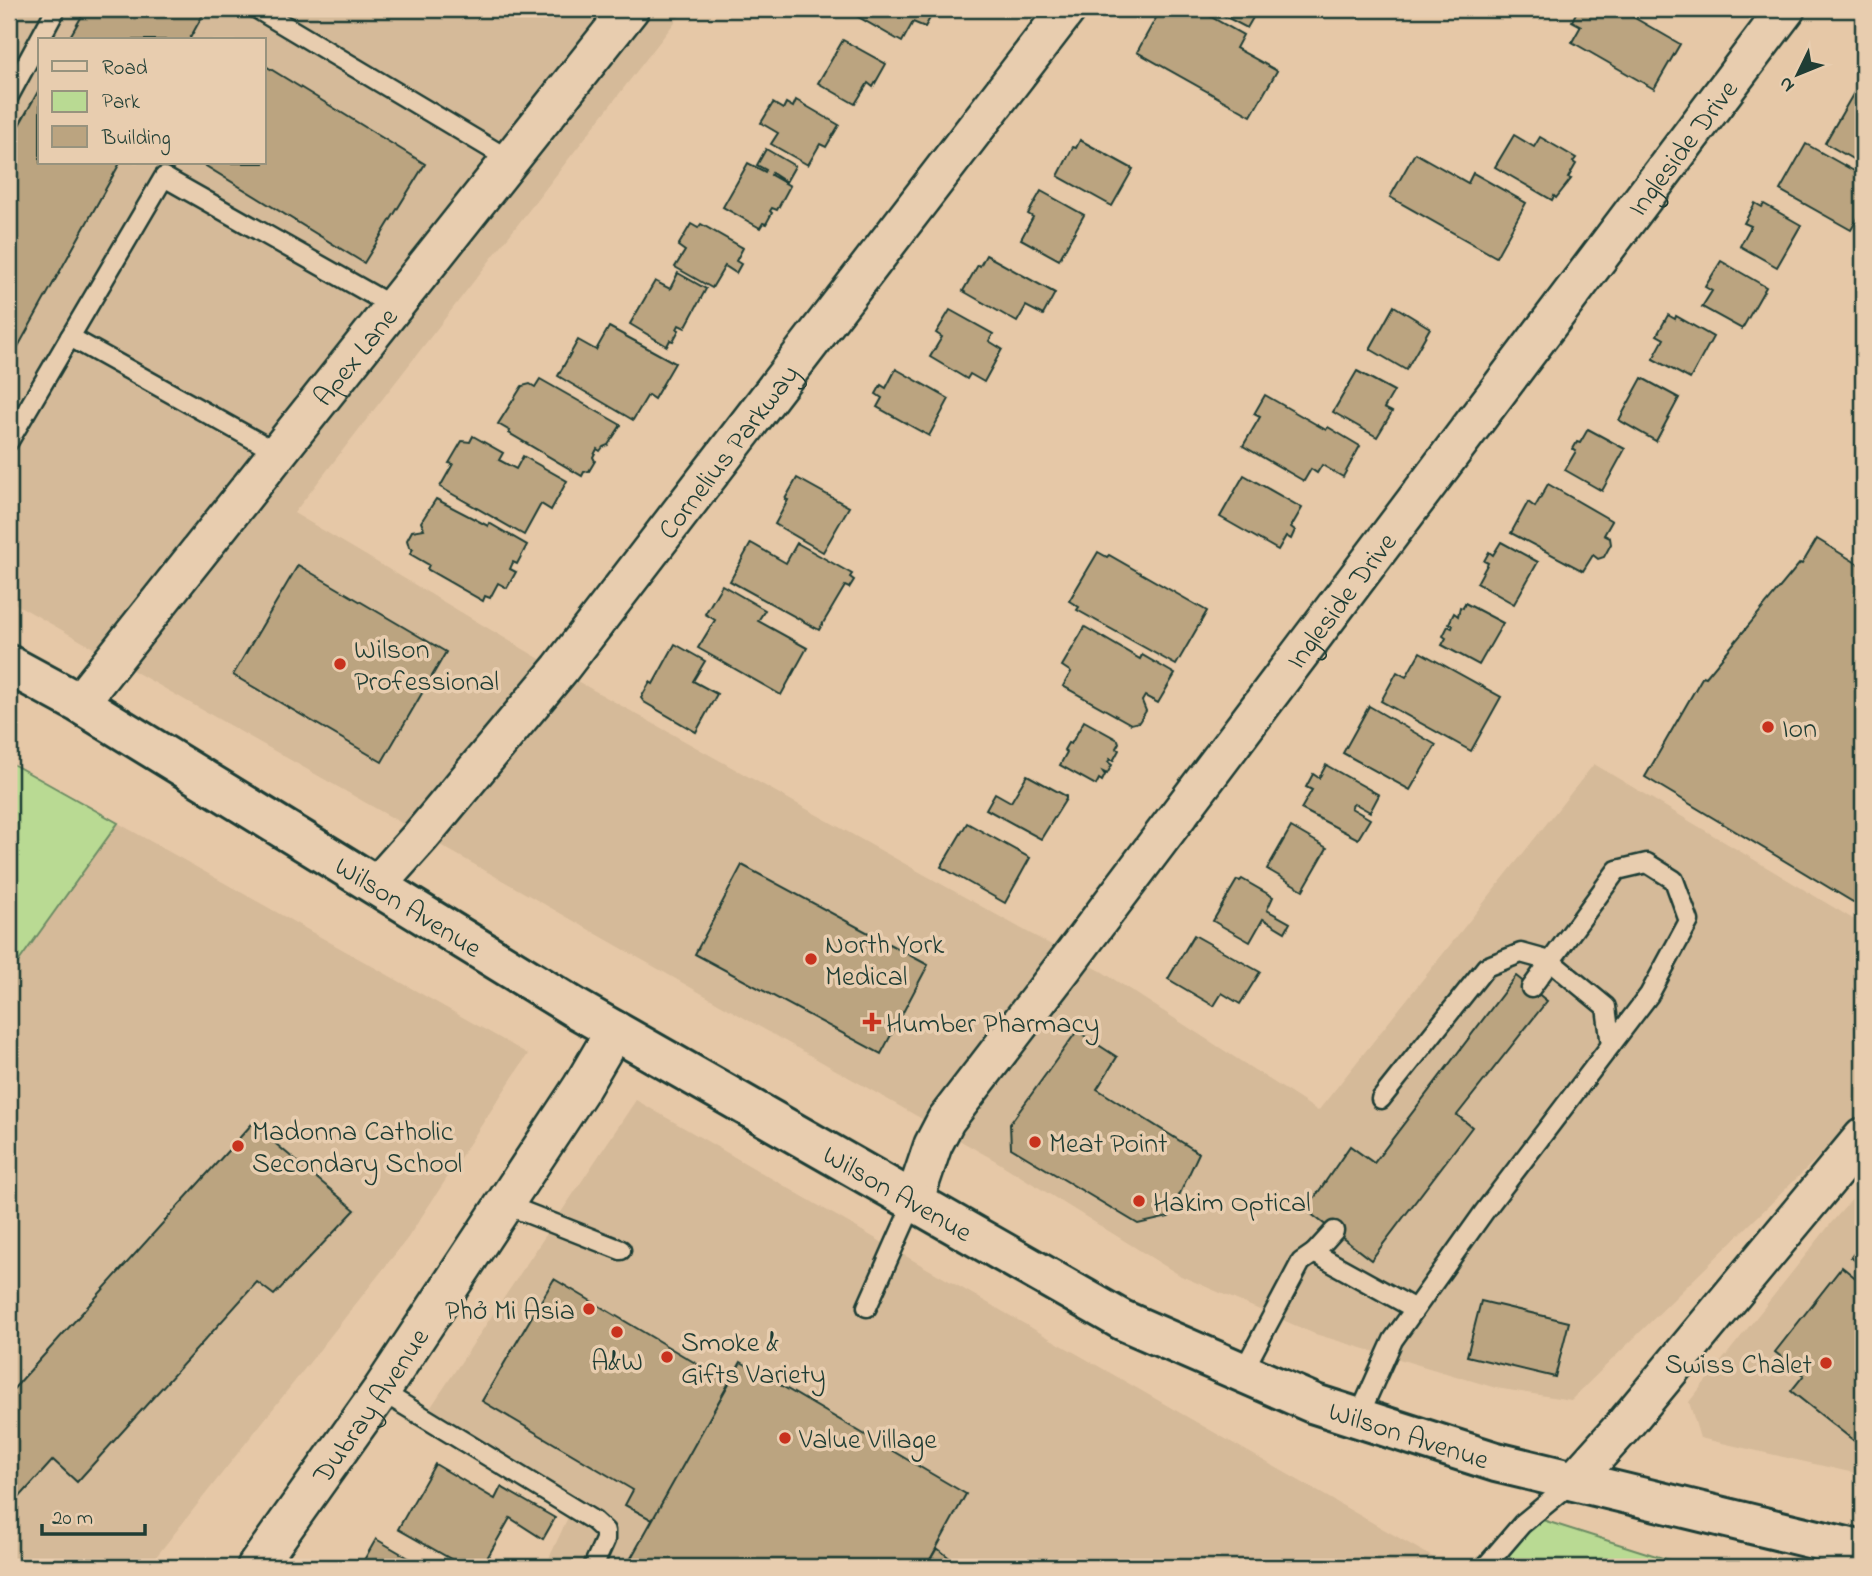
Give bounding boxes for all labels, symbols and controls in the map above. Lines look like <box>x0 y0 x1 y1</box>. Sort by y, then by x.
legend <box>38 38 266 164</box>
north arrow <box>1764 38 1834 108</box>
text: Road <box>102 54 148 84</box>
text: N <box>1773 70 1802 98</box>
street label: Ingleside Drive <box>1619 72 1750 226</box>
text: Park <box>102 88 141 118</box>
text: Building <box>101 124 171 156</box>
street label: Apex Lane <box>305 300 410 417</box>
street label: Cornelius Parkway <box>649 357 811 550</box>
street label: Ingleside Drive <box>1278 525 1409 679</box>
place label: Wilson Professional <box>354 631 499 704</box>
marker: Wilson Professional <box>332 656 348 672</box>
place label: Ion <box>1782 710 1817 751</box>
marker: Ion <box>1760 719 1776 735</box>
street label: Wilson Avenue <box>326 848 489 970</box>
place label: North York Medical <box>825 926 945 999</box>
marker: North York Medical <box>803 951 819 967</box>
place label: Humber Pharmacy <box>886 1005 1099 1046</box>
marker: Humber Pharmacy <box>864 1014 880 1030</box>
place label: Madonna Catholic Secondary School <box>252 1113 462 1186</box>
place label: Meat Point <box>1049 1125 1167 1166</box>
marker: Meat Point <box>1027 1134 1043 1150</box>
street label: Wilson Avenue <box>814 1136 979 1255</box>
marker: Madonna Catholic Secondary School <box>230 1138 246 1154</box>
place label: Hakim Optical <box>1153 1184 1311 1225</box>
marker: Hakim Optical <box>1131 1193 1147 1209</box>
place label: Phở Mi Asia <box>445 1292 575 1333</box>
marker: Phở Mi Asia <box>581 1301 597 1317</box>
street label: Dubray Avenue <box>304 1320 441 1494</box>
marker: A&W <box>609 1324 625 1340</box>
place label: Smoke & Gifts Variety <box>681 1324 826 1397</box>
place label: A&W <box>591 1343 643 1384</box>
place label: Swiss Chalet <box>1665 1346 1812 1387</box>
marker: Smoke & Gifts Variety <box>659 1349 675 1365</box>
marker: Swiss Chalet <box>1818 1355 1834 1371</box>
street label: Wilson Avenue <box>1323 1393 1494 1483</box>
place label: Value Village <box>798 1421 937 1462</box>
marker: Value Village <box>777 1430 793 1446</box>
scale bar <box>42 1492 145 1536</box>
text: 20 m <box>52 1504 93 1534</box>

